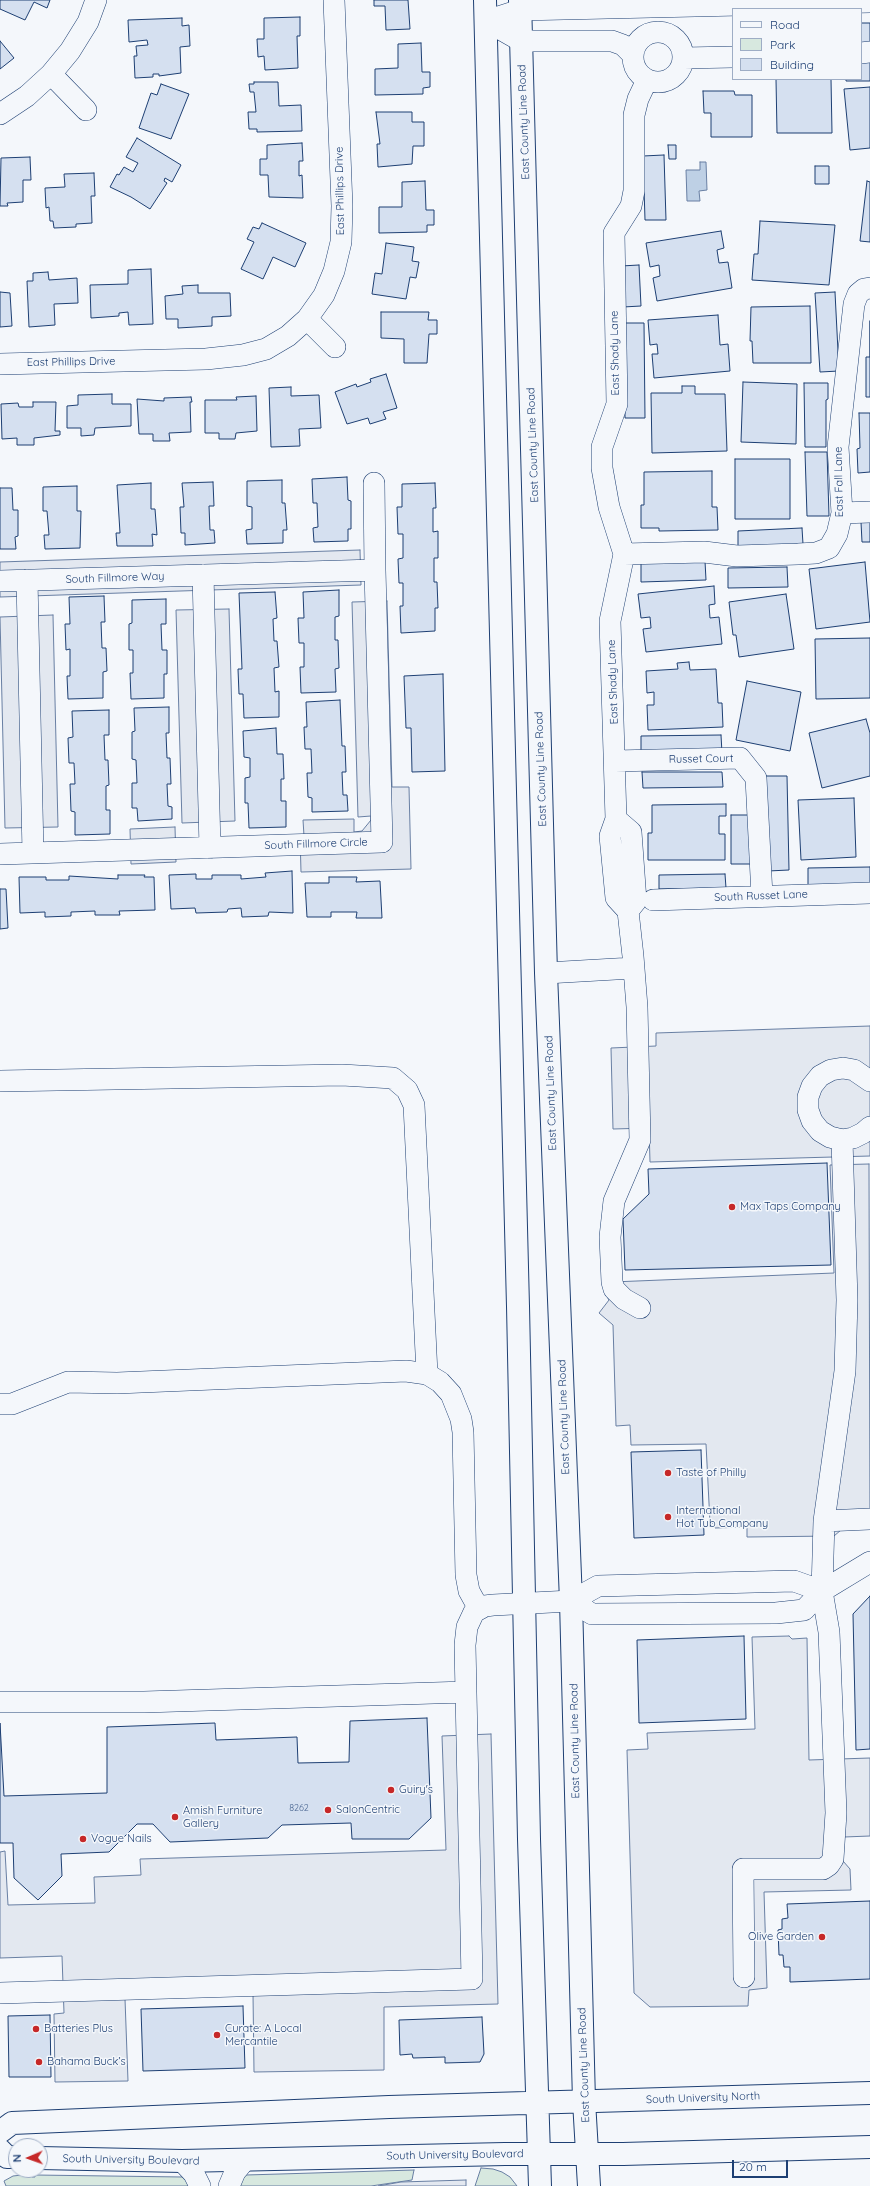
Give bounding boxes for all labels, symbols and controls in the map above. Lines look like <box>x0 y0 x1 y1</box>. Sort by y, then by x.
legend <box>732 8 862 80</box>
text: Road <box>770 17 800 32</box>
text: Park <box>770 37 795 52</box>
text: Building <box>770 57 814 72</box>
street label: East County Line Road <box>515 64 533 180</box>
street label: East Phillips Drive <box>333 147 347 235</box>
street label: East Shady Lane <box>608 310 622 396</box>
street label: East Phillips Drive <box>27 355 115 369</box>
street label: East County Line Road <box>524 387 542 503</box>
street label: East Fall Lane <box>832 447 846 517</box>
street label: South Fillmore Way <box>65 570 165 586</box>
street label: East Shady Lane <box>605 639 621 725</box>
street label: East County Line Road <box>532 711 550 827</box>
street label: Russet Court <box>668 752 734 766</box>
street label: South Fillmore Circle <box>264 836 368 852</box>
street label: South Russet Lane <box>714 888 808 904</box>
street label: East County Line Road <box>542 1035 560 1151</box>
place label: Max Taps Company <box>740 1200 841 1214</box>
marker: Max Taps Company <box>727 1202 737 1212</box>
street label: East County Line Road <box>555 1359 573 1475</box>
place label: Taste of Philly <box>676 1466 746 1480</box>
marker: Taste of Philly <box>663 1468 673 1478</box>
place label: International Hot Tub Company <box>676 1504 768 1530</box>
marker: International Hot Tub Company <box>663 1512 673 1522</box>
street label: East County Line Road <box>567 1683 583 1799</box>
place label: Guiry's <box>399 1783 433 1797</box>
marker: Guiry's <box>386 1785 396 1795</box>
house number: 8262 <box>289 1803 309 1813</box>
place label: SalonCentric <box>336 1803 400 1817</box>
place label: Amish Furniture Gallery <box>183 1804 262 1830</box>
marker: SalonCentric <box>323 1805 333 1815</box>
marker: Amish Furniture Gallery <box>170 1812 180 1822</box>
place label: Vogue Nails <box>91 1832 152 1846</box>
marker: Vogue Nails <box>78 1834 88 1844</box>
place label: Olive Garden <box>748 1930 814 1944</box>
marker: Olive Garden <box>817 1932 827 1942</box>
street label: East County Line Road <box>575 2007 593 2123</box>
place label: Batteries Plus <box>44 2022 113 2036</box>
place label: Curate: A Local Mercantile <box>225 2022 302 2048</box>
marker: Batteries Plus <box>31 2024 41 2034</box>
marker: Curate: A Local Mercantile <box>212 2030 222 2040</box>
place label: Bahama Buck’s <box>47 2055 126 2069</box>
marker: Bahama Buck’s <box>34 2057 44 2067</box>
street label: South University North <box>646 2089 760 2107</box>
north arrow <box>8 2138 48 2178</box>
street label: South University Boulevard <box>386 2147 524 2163</box>
street label: South University Boulevard <box>62 2152 200 2168</box>
scale bar <box>734 2152 790 2178</box>
text: N <box>10 2154 24 2163</box>
text: 20 m <box>739 2159 767 2174</box>

